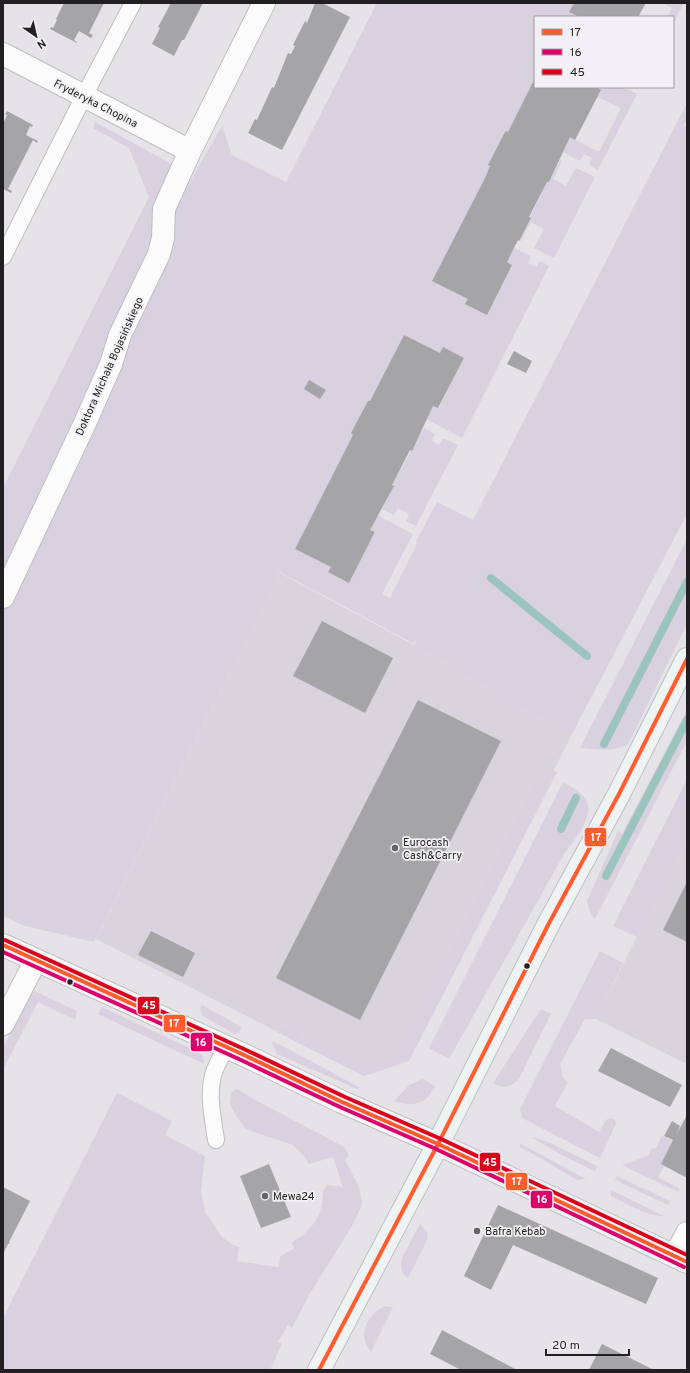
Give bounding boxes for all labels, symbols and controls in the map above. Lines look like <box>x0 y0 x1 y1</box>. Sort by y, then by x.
north arrow <box>16 16 56 56</box>
legend <box>534 16 674 88</box>
text: 17 <box>570 25 581 41</box>
text: N <box>34 35 48 51</box>
text: 16 <box>570 45 582 61</box>
text: 45 <box>570 65 585 81</box>
street label: Fryderyka Chopina <box>51 77 140 131</box>
street label: Doktora Michała Bojasińskiego <box>73 295 147 438</box>
line badge: 17 <box>584 827 607 847</box>
text: 17 <box>591 831 601 845</box>
place label: Eurocash Cash&Carry <box>403 836 462 863</box>
marker: Eurocash Cash&Carry <box>390 843 400 853</box>
unlabelled marker <box>522 961 532 971</box>
unlabelled marker <box>65 977 75 987</box>
line badge: 45 <box>137 996 160 1015</box>
text: 45 <box>142 999 156 1013</box>
line badge: 17 <box>163 1014 186 1033</box>
text: 17 <box>169 1017 179 1031</box>
line badge: 16 <box>190 1032 213 1052</box>
text: 16 <box>195 1036 207 1050</box>
line badge: 45 <box>479 1152 501 1172</box>
text: 45 <box>483 1156 497 1170</box>
line badge: 17 <box>505 1172 528 1191</box>
text: 17 <box>512 1175 522 1189</box>
place label: Mewa24 <box>273 1190 315 1204</box>
line badge: 16 <box>530 1190 553 1209</box>
marker: Mewa24 <box>260 1191 270 1201</box>
text: 16 <box>536 1193 548 1207</box>
place label: Bafra Kebab <box>485 1225 545 1239</box>
marker: Bafra Kebab <box>472 1226 482 1236</box>
scale bar <box>546 1331 629 1357</box>
text: 20 m <box>552 1338 580 1354</box>

